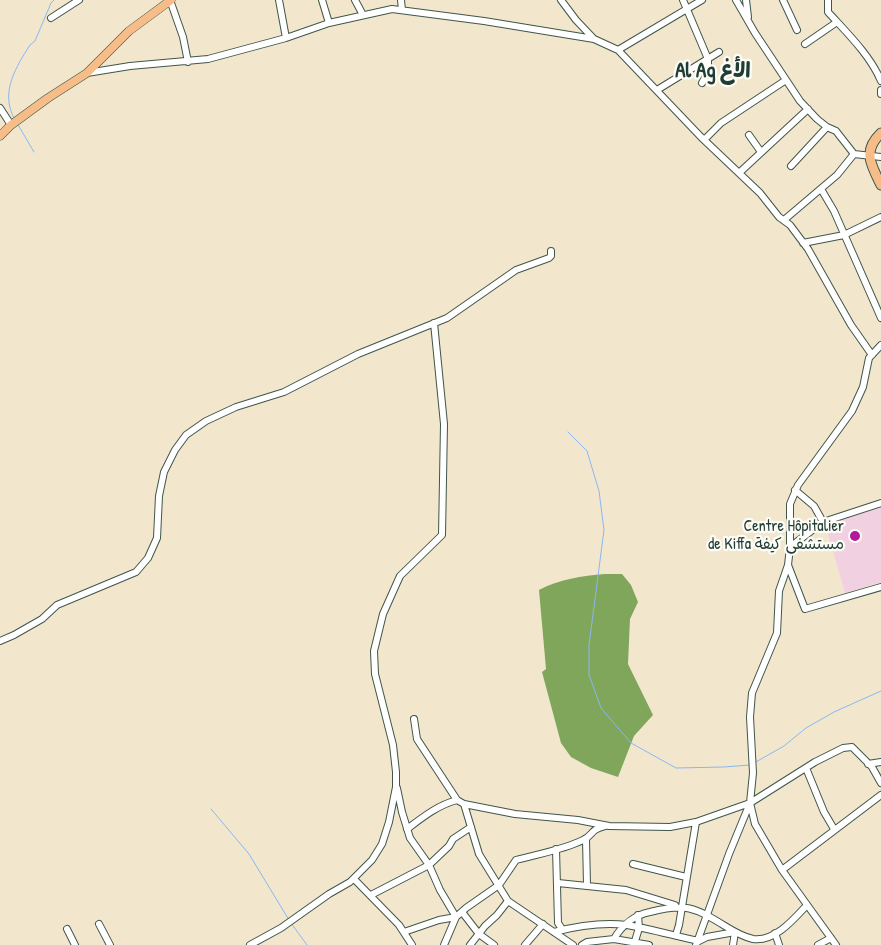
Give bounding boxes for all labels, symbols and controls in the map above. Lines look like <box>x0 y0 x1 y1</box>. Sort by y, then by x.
district label: Al Ag الأغ <box>675 58 751 84</box>
place label: Centre Hôpitalier de Kiffa مستشفى كيفة <box>708 517 844 555</box>
marker: Centre Hôpitalier de Kiffa مستشفى كيفة <box>848 529 862 543</box>

